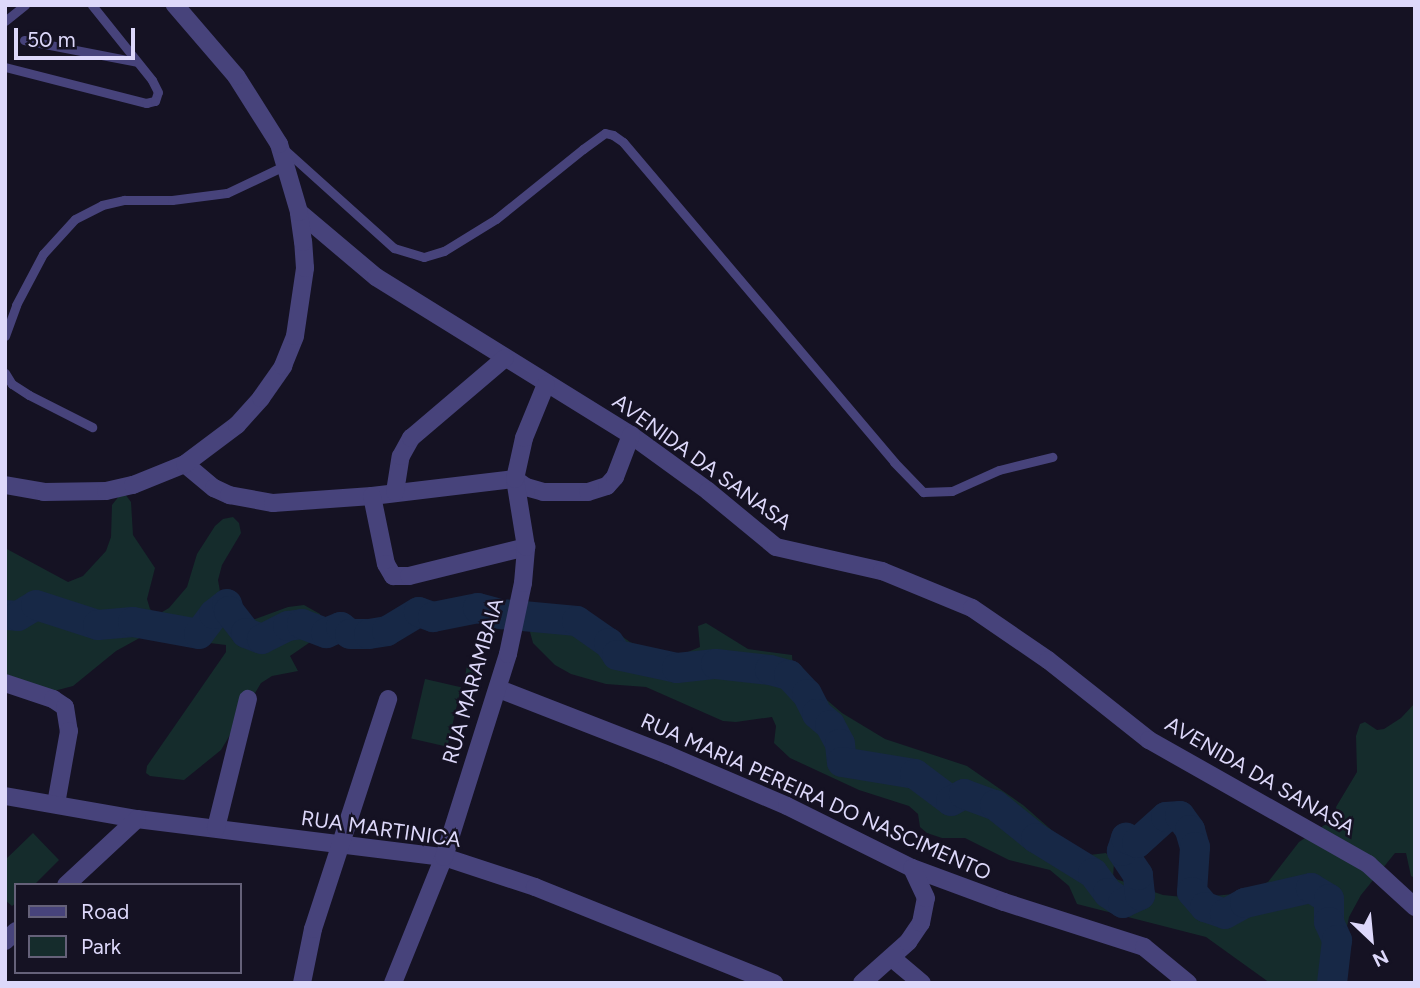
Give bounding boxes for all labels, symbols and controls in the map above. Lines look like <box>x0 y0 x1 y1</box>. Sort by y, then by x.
scale bar <box>18 14 138 58</box>
text: 50 m <box>27 27 76 52</box>
street label: AVENIDA DA SANASA <box>608 389 796 535</box>
street label: RUA MARAMBAIA <box>437 595 509 767</box>
street label: RUA MARIA PEREIRA DO NASCIMENTO <box>637 708 995 886</box>
street label: AVENIDA DA SANASA <box>1161 711 1359 841</box>
street label: RUA MARTINICA <box>300 805 462 853</box>
legend <box>14 883 242 974</box>
text: Road <box>81 899 129 924</box>
north arrow <box>1336 904 1406 974</box>
text: Park <box>81 934 121 959</box>
text: N <box>1369 945 1392 972</box>

